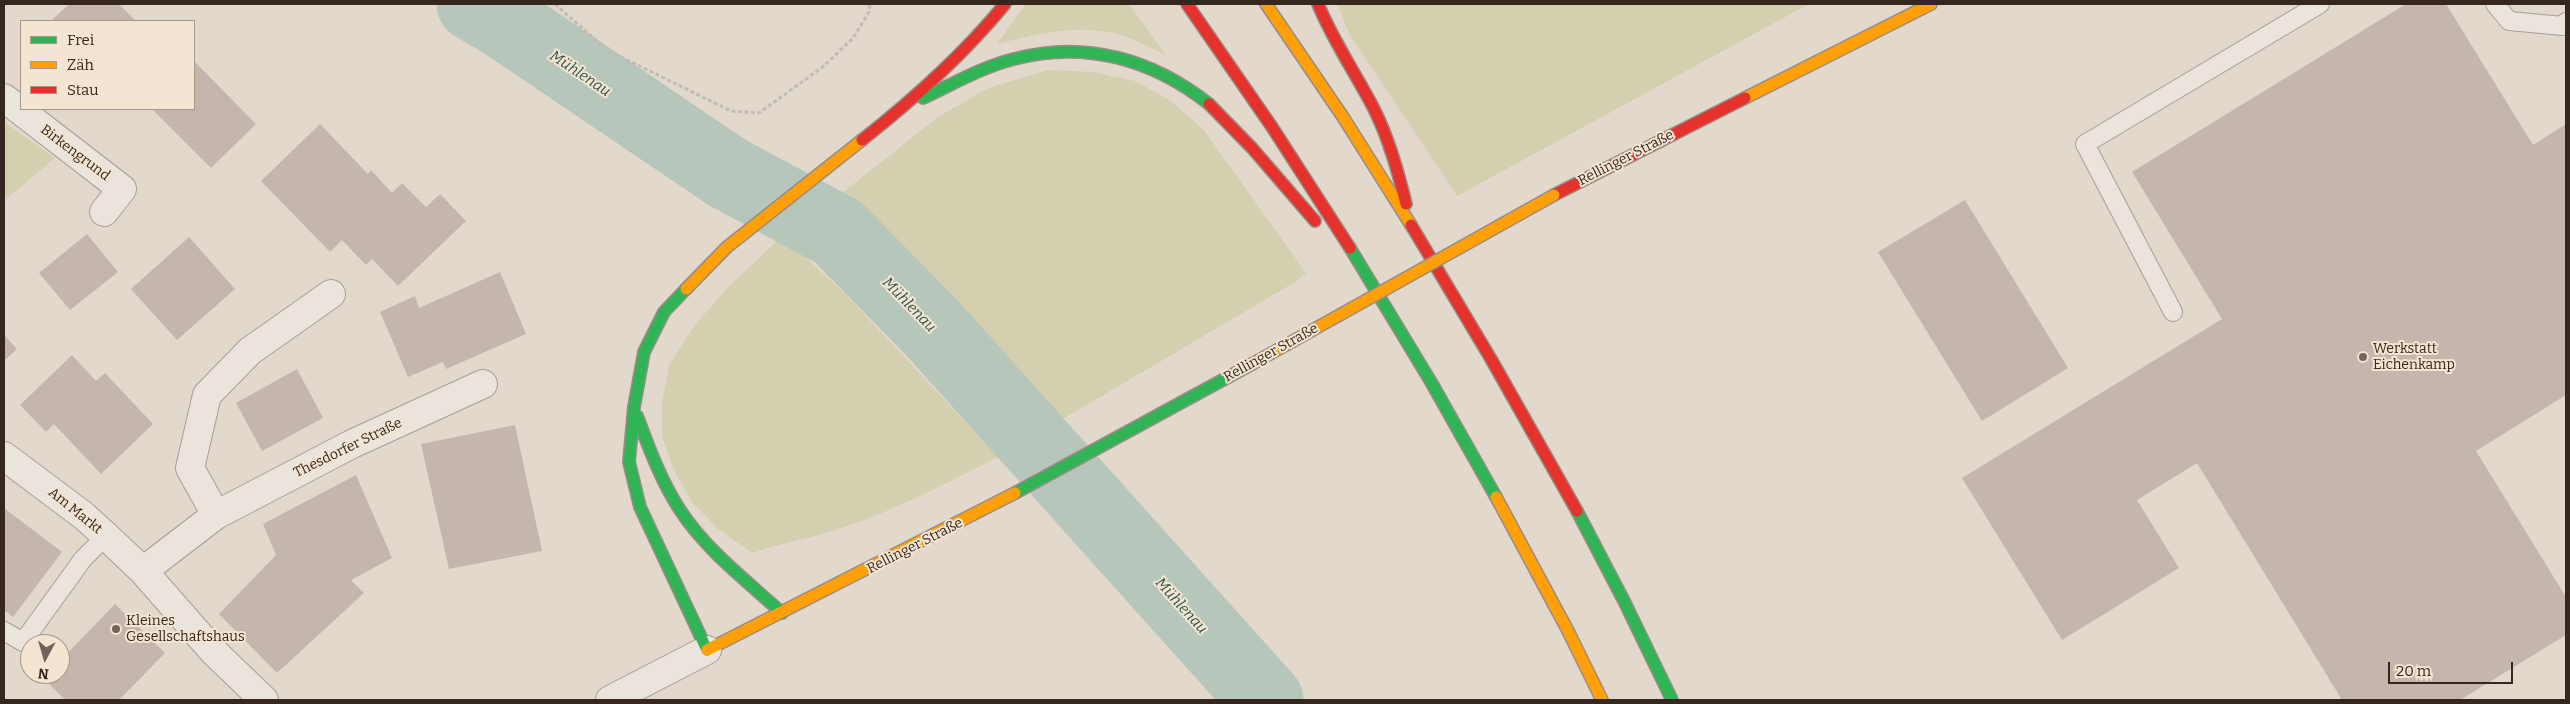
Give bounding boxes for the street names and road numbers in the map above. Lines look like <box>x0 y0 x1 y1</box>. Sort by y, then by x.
street label: Birkengrund <box>37 121 113 185</box>
street label: Rellinger Straße <box>1575 127 1677 189</box>
street label: Rellinger Straße <box>1221 320 1321 386</box>
street label: Thesdorfer Straße <box>291 415 405 481</box>
street label: Am Markt <box>45 484 105 538</box>
street label: Rellinger Straße <box>864 515 966 577</box>

